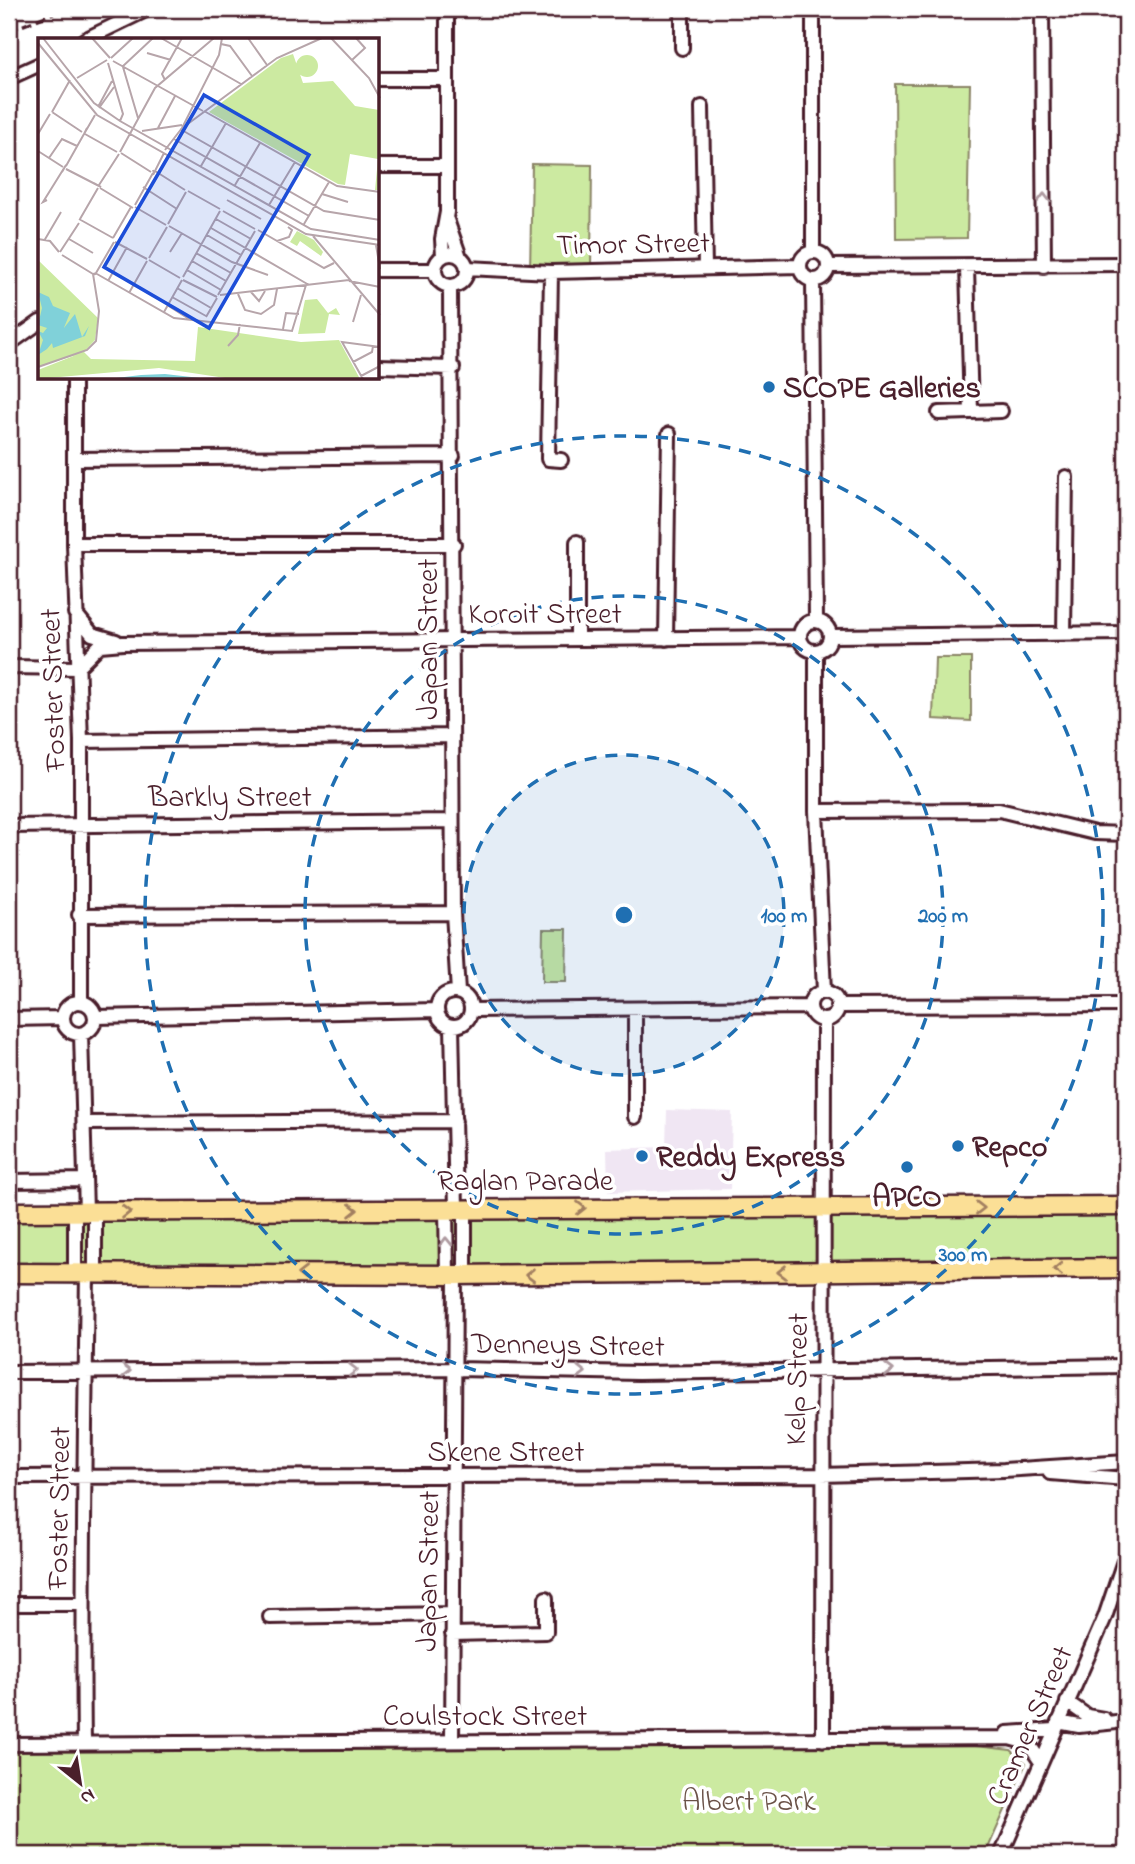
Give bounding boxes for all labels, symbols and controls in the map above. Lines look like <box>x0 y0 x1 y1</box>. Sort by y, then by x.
inset map <box>38 38 380 380</box>
one-way arrow <box>1036 192 1051 203</box>
street label: Timor Street <box>556 223 710 269</box>
place label: SCOPE Galleries <box>783 368 981 412</box>
marker: SCOPE Galleries <box>761 379 777 395</box>
street label: Japan Street <box>408 558 452 720</box>
street label: Koroit Street <box>468 594 622 638</box>
street label: Foster Street <box>30 607 80 773</box>
street label: Barkly Street <box>147 777 312 821</box>
text: 100 m <box>761 902 807 932</box>
text: 200 m <box>917 902 968 932</box>
centre of rings <box>612 903 636 927</box>
place label: Repco <box>972 1127 1047 1171</box>
place label: Reddy Express <box>656 1137 845 1181</box>
marker: Repco <box>950 1138 966 1154</box>
marker: Reddy Express <box>634 1148 650 1164</box>
marker: APCO <box>899 1159 915 1175</box>
street label: Raglan Parade <box>437 1161 614 1205</box>
place label: APCO <box>872 1177 942 1221</box>
one-way arrow <box>576 1200 587 1216</box>
one-way arrow <box>975 1200 986 1216</box>
one-way arrow <box>348 1202 359 1217</box>
one-way arrow <box>121 1204 132 1220</box>
one-way arrow <box>438 1236 454 1247</box>
text: 300 m <box>938 1241 987 1271</box>
one-way arrow <box>1052 1261 1063 1277</box>
one-way arrow <box>776 1264 786 1280</box>
one-way arrow <box>296 1266 307 1282</box>
one-way arrow <box>524 1267 535 1282</box>
street label: Kelp Street <box>776 1312 822 1446</box>
street label: Denneys Street <box>470 1323 665 1371</box>
one-way arrow <box>349 1362 359 1378</box>
one-way arrow <box>885 1362 895 1378</box>
one-way arrow <box>121 1363 132 1379</box>
one-way arrow <box>576 1364 587 1379</box>
street label: Foster Street <box>38 1426 84 1591</box>
street label: Skene Street <box>427 1432 585 1476</box>
street label: Japan Street <box>407 1490 453 1652</box>
street label: Cramer Street <box>977 1639 1087 1813</box>
street label: Coulstock Street <box>383 1696 587 1740</box>
north arrow <box>46 1748 116 1818</box>
text: N <box>75 1781 100 1811</box>
park label: Albert Park <box>682 1781 817 1825</box>

